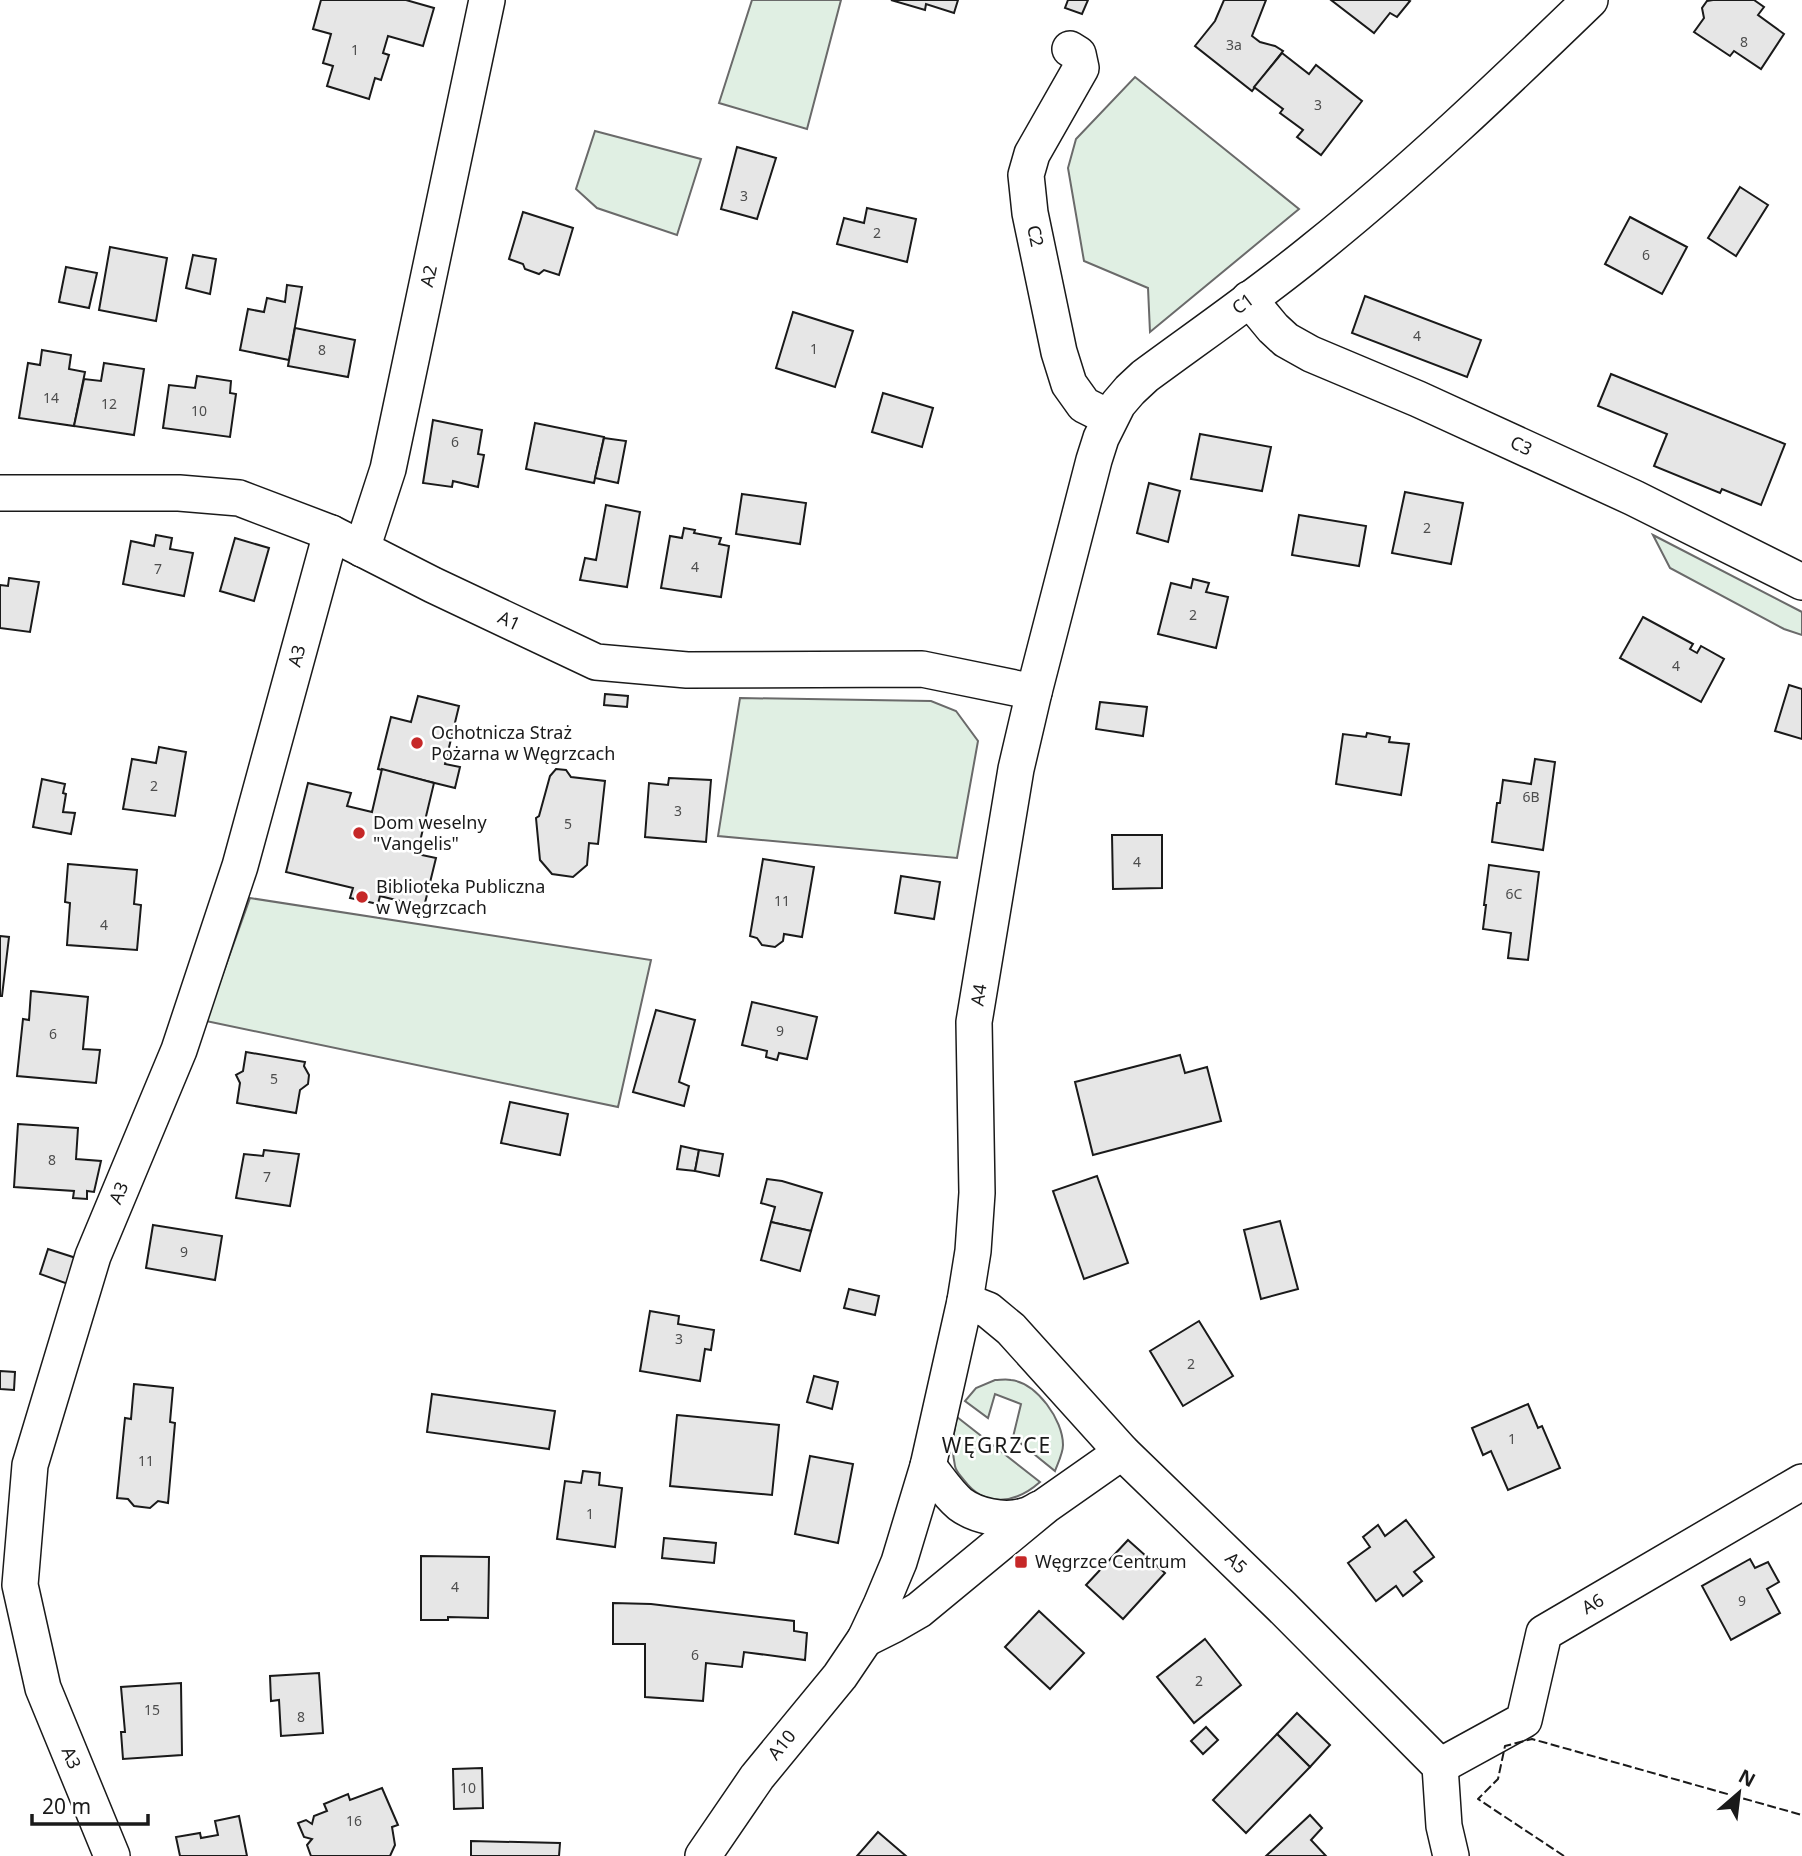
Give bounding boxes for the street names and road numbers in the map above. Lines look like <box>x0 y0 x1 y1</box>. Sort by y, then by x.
street label: C2 <box>1022 223 1050 249</box>
street label: A2 <box>414 263 442 289</box>
street label: C1 <box>1227 287 1258 319</box>
street label: C3 <box>1507 430 1536 461</box>
street label: A1 <box>494 605 524 636</box>
street label: A3 <box>282 642 310 669</box>
street label: A4 <box>964 982 992 1007</box>
street label: A3 <box>103 1178 133 1207</box>
street label: A5 <box>1221 1546 1253 1578</box>
street label: A6 <box>1577 1587 1608 1619</box>
street label: A10 <box>762 1724 801 1764</box>
street label: A3 <box>57 1743 87 1772</box>

